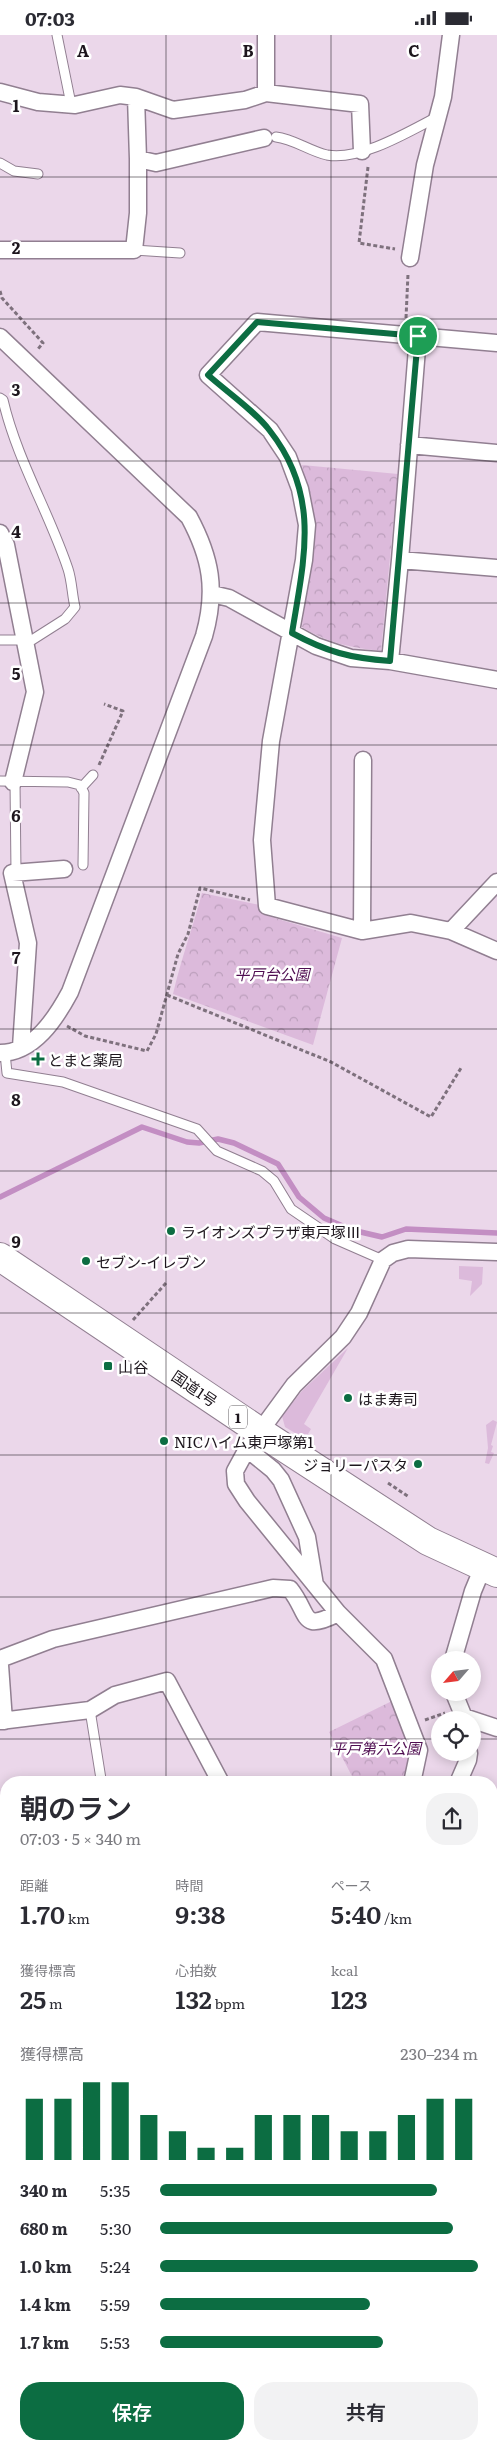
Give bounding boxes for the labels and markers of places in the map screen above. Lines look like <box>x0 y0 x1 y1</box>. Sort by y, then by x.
pin <box>397 315 439 357</box>
place label: とまと薬局 <box>48 1048 123 1071</box>
marker: とまと薬局 <box>32 1053 44 1065</box>
place label: ライオンズプラザ東戸塚Ⅲ <box>181 1220 361 1243</box>
marker: ライオンズプラザ東戸塚Ⅲ <box>165 1225 177 1237</box>
place label: セブン-イレブン <box>96 1250 206 1273</box>
marker: セブン-イレブン <box>80 1255 92 1267</box>
place label: 山谷 <box>118 1355 148 1378</box>
marker: 山谷 <box>102 1360 114 1372</box>
place label: はま寿司 <box>358 1387 418 1410</box>
marker: はま寿司 <box>342 1392 354 1404</box>
place label: NICハイム東戸塚第1 <box>174 1430 314 1453</box>
marker: NICハイム東戸塚第1 <box>158 1435 170 1447</box>
place label: ジョリーパスタ <box>303 1453 408 1476</box>
marker: ジョリーパスタ <box>412 1458 424 1470</box>

